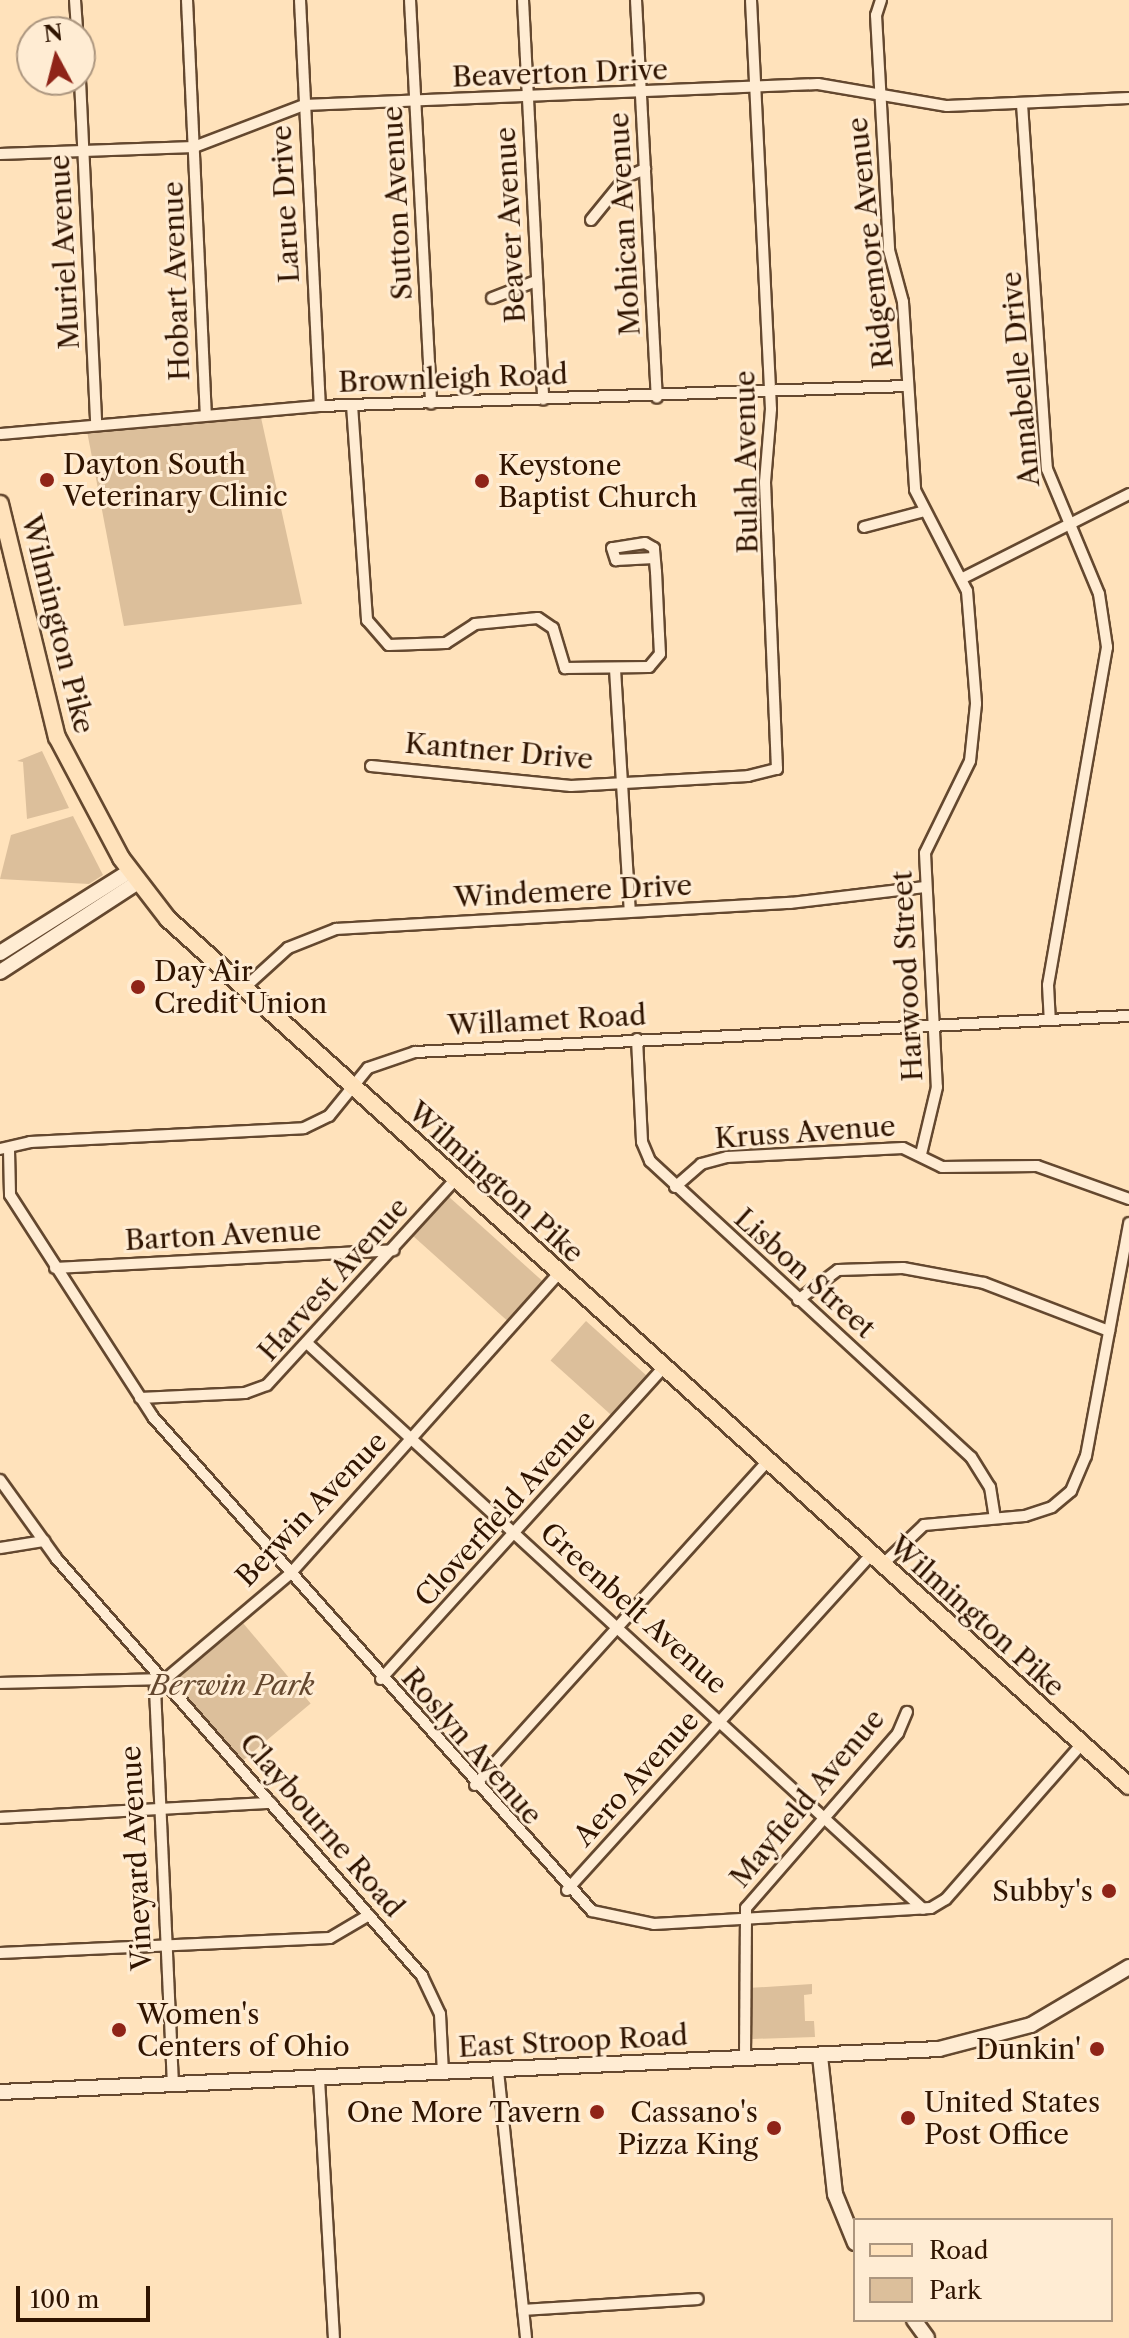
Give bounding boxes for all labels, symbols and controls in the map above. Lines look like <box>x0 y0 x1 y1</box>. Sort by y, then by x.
north arrow <box>16 16 96 96</box>
text: N <box>42 19 64 48</box>
street label: Beaverton Drive <box>452 52 668 94</box>
street label: Sutton Avenue <box>375 105 419 301</box>
street label: Mohican Avenue <box>601 111 647 337</box>
street label: Ridgemore Avenue <box>840 115 900 371</box>
street label: Larue Drive <box>264 124 306 284</box>
street label: Beaver Avenue <box>488 125 532 325</box>
street label: Muriel Avenue <box>42 153 86 351</box>
street label: Hobart Avenue <box>156 180 196 382</box>
street label: Annabelle Drive <box>994 270 1046 488</box>
street label: Brownleigh Road <box>338 357 568 399</box>
street label: Bulah Avenue <box>728 370 764 554</box>
place label: Dayton South Veterinary Clinic <box>63 447 289 513</box>
place label: Keystone Baptist Church <box>498 448 697 514</box>
marker: Dayton South Veterinary Clinic <box>38 471 56 489</box>
marker: Keystone Baptist Church <box>473 472 491 490</box>
street label: Wilmington Pike <box>15 511 101 737</box>
street label: Kantner Drive <box>403 726 595 776</box>
street label: Windemere Drive <box>453 868 693 914</box>
street label: Harwood Street <box>885 870 929 1082</box>
place label: Day Air Credit Union <box>154 954 327 1020</box>
marker: Day Air Credit Union <box>129 978 147 996</box>
street label: Willamet Road <box>447 998 647 1042</box>
street label: Wilmington Pike <box>401 1095 591 1269</box>
street label: Kruss Avenue <box>713 1109 897 1155</box>
street label: Harvest Avenue <box>250 1190 416 1368</box>
street label: Lisbon Street <box>728 1201 882 1345</box>
street label: Barton Avenue <box>123 1213 323 1257</box>
street label: Cloverfield Avenue <box>408 1402 602 1614</box>
street label: Berwin Avenue <box>228 1424 394 1594</box>
street label: Greenbelt Avenue <box>533 1515 735 1701</box>
street label: Wilmington Pike <box>882 1529 1072 1703</box>
street label: Roslyn Avenue <box>394 1660 550 1832</box>
park label: Berwin Park <box>150 1668 314 1702</box>
street label: Mayfield Avenue <box>722 1702 892 1894</box>
street label: Aero Avenue <box>566 1703 706 1853</box>
street label: Claybourne Road <box>233 1726 411 1924</box>
street label: Vineyard Avenue <box>113 1744 159 1972</box>
place label: Subby's <box>992 1874 1093 1908</box>
marker: Subby's <box>1100 1882 1118 1900</box>
place label: Women's Centers of Ohio <box>137 1997 350 2063</box>
street label: East Stroop Road <box>457 2018 689 2064</box>
marker: Women's Centers of Ohio <box>108 2019 130 2041</box>
place label: Dunkin' <box>976 2032 1081 2066</box>
marker: Dunkin' <box>1088 2040 1106 2058</box>
place label: United States Post Office <box>924 2085 1100 2151</box>
place label: One More Tavern <box>346 2095 581 2129</box>
place label: Cassano's Pizza King <box>617 2095 758 2161</box>
marker: One More Tavern <box>588 2103 606 2121</box>
marker: United States Post Office <box>899 2109 917 2127</box>
marker: Cassano's Pizza King <box>765 2119 783 2137</box>
legend <box>853 2218 1113 2322</box>
text: Road <box>929 2236 988 2265</box>
scale bar <box>20 2270 154 2320</box>
text: Park <box>929 2276 981 2305</box>
text: 100 m <box>30 2285 99 2314</box>

